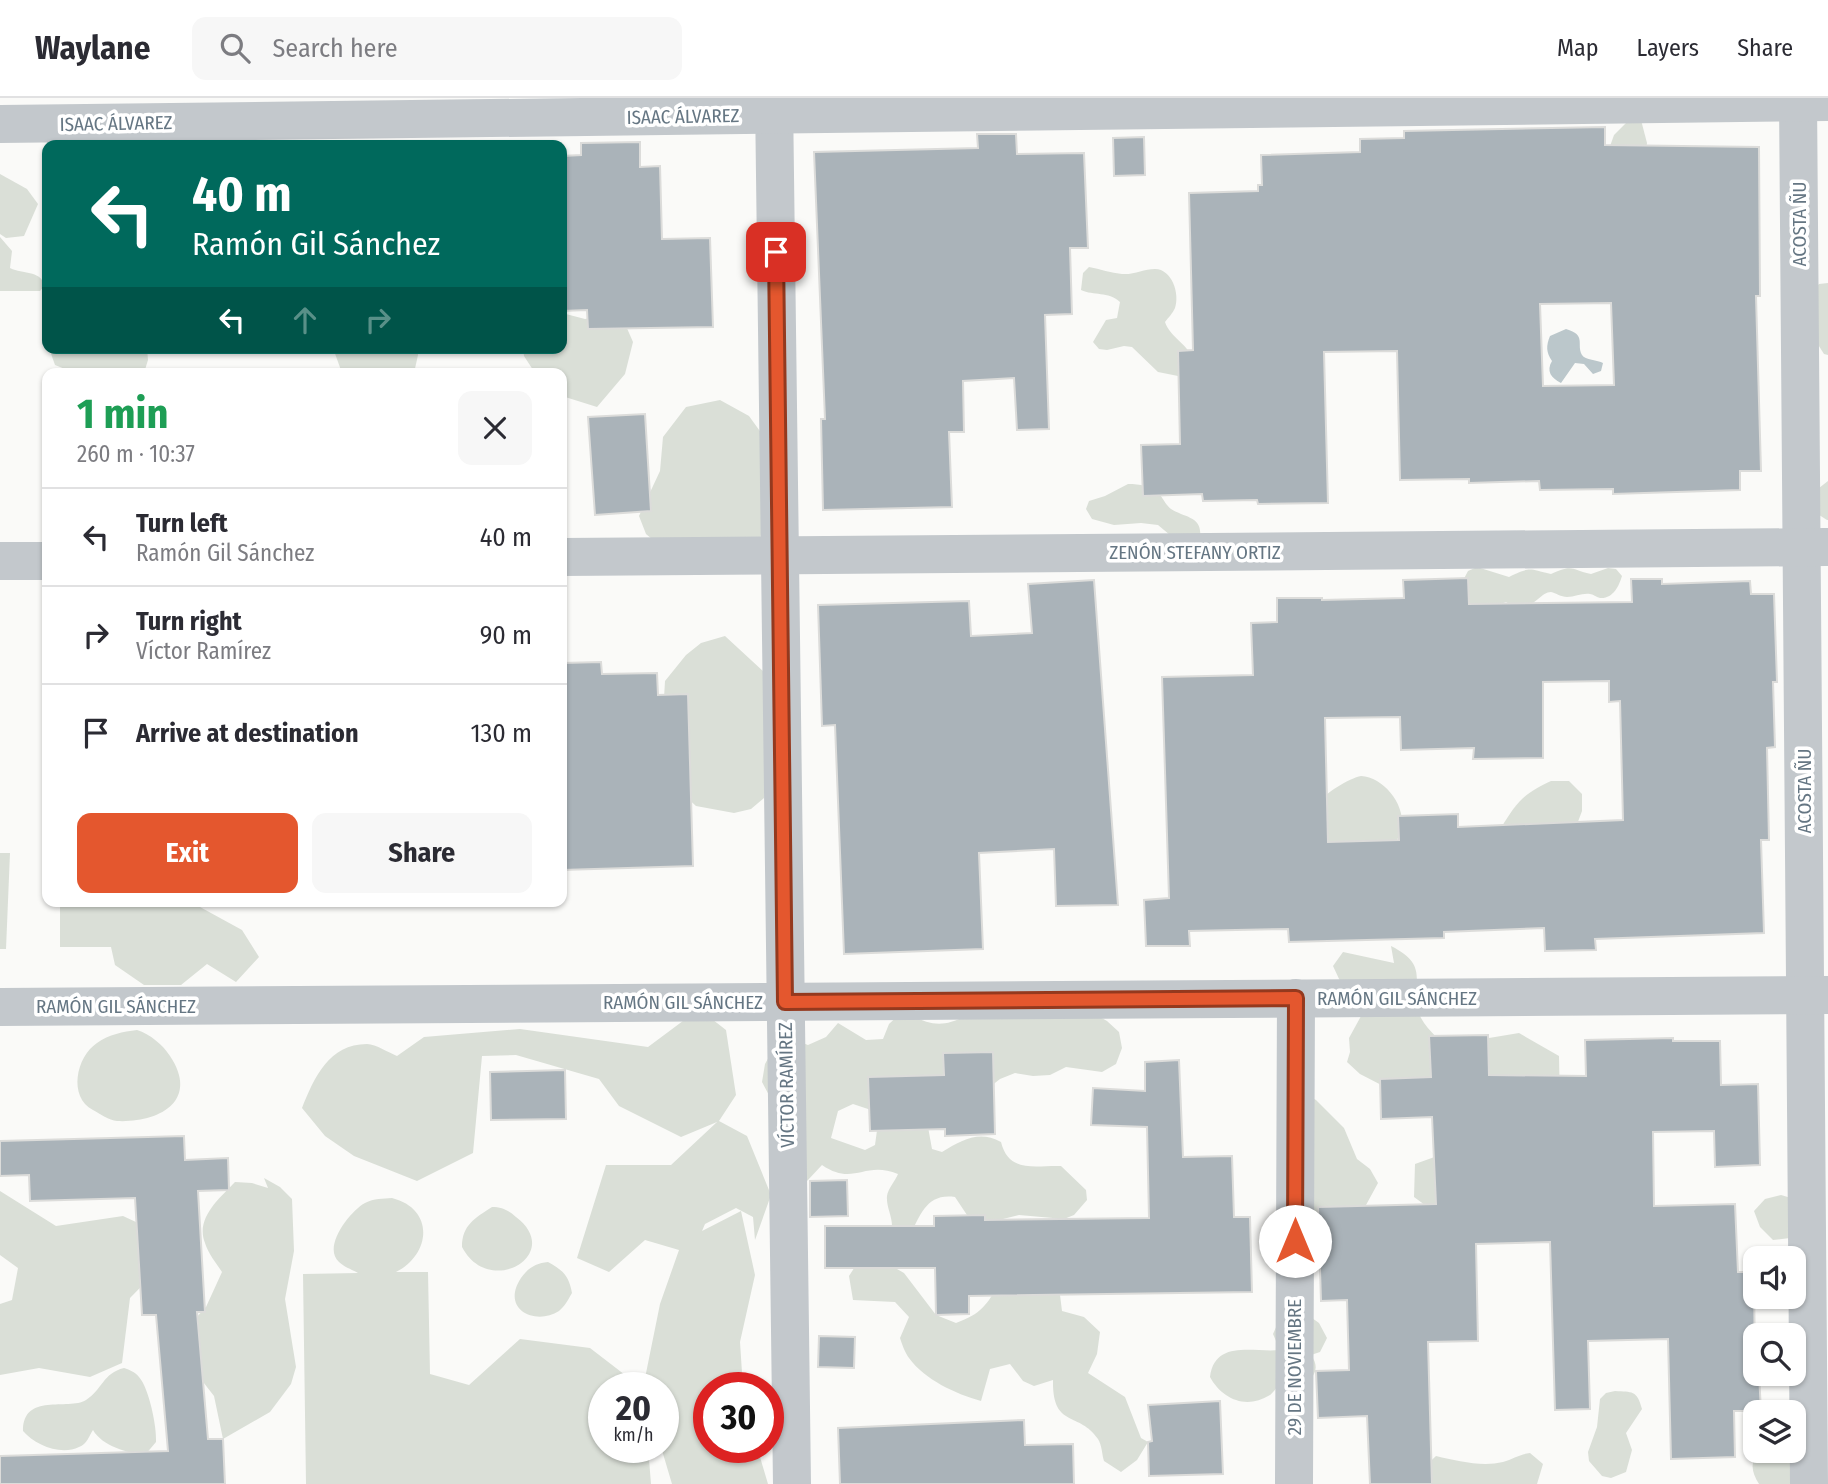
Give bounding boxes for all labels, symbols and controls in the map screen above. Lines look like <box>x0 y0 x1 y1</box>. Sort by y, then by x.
search box <box>192 17 682 80</box>
text: Waylane <box>35 28 150 68</box>
icon: search <box>216 29 254 67</box>
text: Search here <box>272 33 398 64</box>
text: Map <box>1557 34 1599 62</box>
text: Layers <box>1637 34 1699 62</box>
text: Share <box>1737 34 1793 62</box>
street label: ISAAC ÁLVAREZ <box>626 104 740 129</box>
street label: ISAAC ÁLVAREZ <box>59 111 173 136</box>
text: 40 m <box>192 165 292 224</box>
icon: left <box>77 168 168 259</box>
street label: ACOSTA ÑU <box>1788 181 1811 267</box>
pin <box>746 222 806 282</box>
text: Ramón Gil Sánchez <box>192 225 440 263</box>
icon: arrive <box>757 233 795 271</box>
icon: left <box>213 301 251 339</box>
icon: ahead <box>286 301 324 339</box>
icon: right <box>359 301 397 339</box>
text: 1 min <box>77 389 168 439</box>
button: close <box>458 391 532 465</box>
text: 260 m · 10:37 <box>77 440 195 468</box>
text: Turn left <box>136 508 228 539</box>
icon: left <box>77 518 115 556</box>
text: 40 m <box>480 522 532 553</box>
text: Ramón Gil Sánchez <box>136 539 314 567</box>
street label: ZENÓN STEFANY ORTIZ <box>1109 541 1281 564</box>
text: Turn right <box>136 606 242 637</box>
icon: right <box>77 616 115 654</box>
text: 90 m <box>480 620 532 651</box>
text: Víctor Ramírez <box>136 637 271 665</box>
icon: arrive <box>77 714 115 752</box>
text: Arrive at destination <box>136 718 359 749</box>
text: 130 m <box>470 718 532 749</box>
street label: ACOSTA ÑU <box>1793 748 1816 834</box>
button: Exit <box>77 813 298 893</box>
button: Share <box>312 813 532 893</box>
street label: RAMÓN GIL SÁNCHEZ <box>1317 987 1477 1010</box>
street label: RAMÓN GIL SÁNCHEZ <box>603 991 763 1014</box>
street label: RAMÓN GIL SÁNCHEZ <box>36 995 196 1018</box>
street label: VÍCTOR RAMÍREZ <box>774 1022 799 1148</box>
position arrow <box>1258 1204 1332 1278</box>
map controls <box>1743 1246 1806 1463</box>
button: sound <box>1743 1246 1806 1309</box>
street label: 29 DE NOVIEMBRE <box>1283 1299 1306 1435</box>
button: search <box>1743 1323 1806 1386</box>
speed limit sign: 30 <box>693 1372 784 1463</box>
text: 20 <box>616 1387 651 1429</box>
button: layers <box>1743 1400 1806 1463</box>
text: km/h <box>613 1424 654 1446</box>

